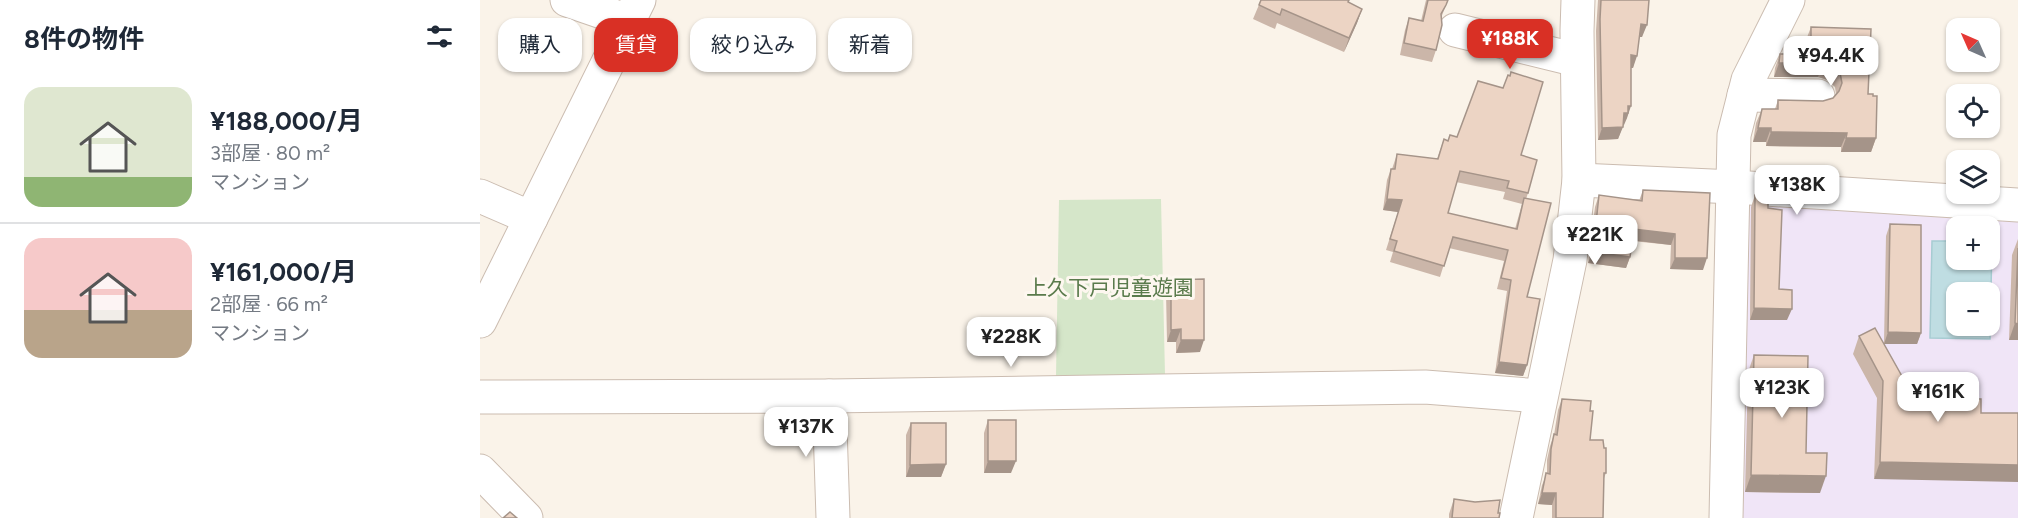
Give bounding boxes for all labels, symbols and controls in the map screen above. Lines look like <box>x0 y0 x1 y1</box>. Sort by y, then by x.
chip: 購入 <box>498 18 582 72</box>
chip: 賃貸 <box>594 18 678 72</box>
chip: 絞り込み <box>690 18 816 72</box>
chip: 新着 <box>828 18 912 72</box>
north arrow <box>1946 18 2000 72</box>
map controls <box>1946 18 2000 336</box>
pin: ¥188K <box>1468 19 1552 70</box>
icon: filters <box>423 20 456 53</box>
text: 8件の物件 <box>24 23 144 55</box>
text: ¥188K <box>1481 26 1539 50</box>
pin: ¥94.4K <box>1782 36 1880 87</box>
text: ¥94.4K <box>1797 43 1865 67</box>
button: locate <box>1946 84 2000 138</box>
text: ¥188,000/月 <box>210 105 363 137</box>
icon: home <box>72 111 144 183</box>
text: 3部屋 · 80 m² <box>210 141 330 165</box>
button: layers <box>1946 150 2000 204</box>
pin: ¥138K <box>1755 165 1839 216</box>
text: マンション <box>210 170 310 194</box>
text: ¥138K <box>1768 172 1826 196</box>
pin: ¥221K <box>1553 215 1637 266</box>
button: + <box>1946 216 2000 270</box>
text: ¥221K <box>1567 222 1623 246</box>
text: ¥161,000/月 <box>210 256 357 288</box>
icon: home <box>72 262 144 334</box>
park label: 上久下戸児童遊園 <box>1026 275 1194 300</box>
button: − <box>1946 282 2000 336</box>
text: 2部屋 · 66 m² <box>210 292 328 316</box>
pin: ¥228K <box>969 317 1053 368</box>
text: マンション <box>210 321 310 345</box>
text: ¥228K <box>981 324 1041 348</box>
pin: ¥123K <box>1740 368 1824 419</box>
pin: ¥161K <box>1896 372 1980 423</box>
text: ¥123K <box>1754 375 1810 399</box>
text: ¥161K <box>1911 379 1965 403</box>
pin: ¥137K <box>764 407 848 458</box>
text: ¥137K <box>778 414 834 438</box>

